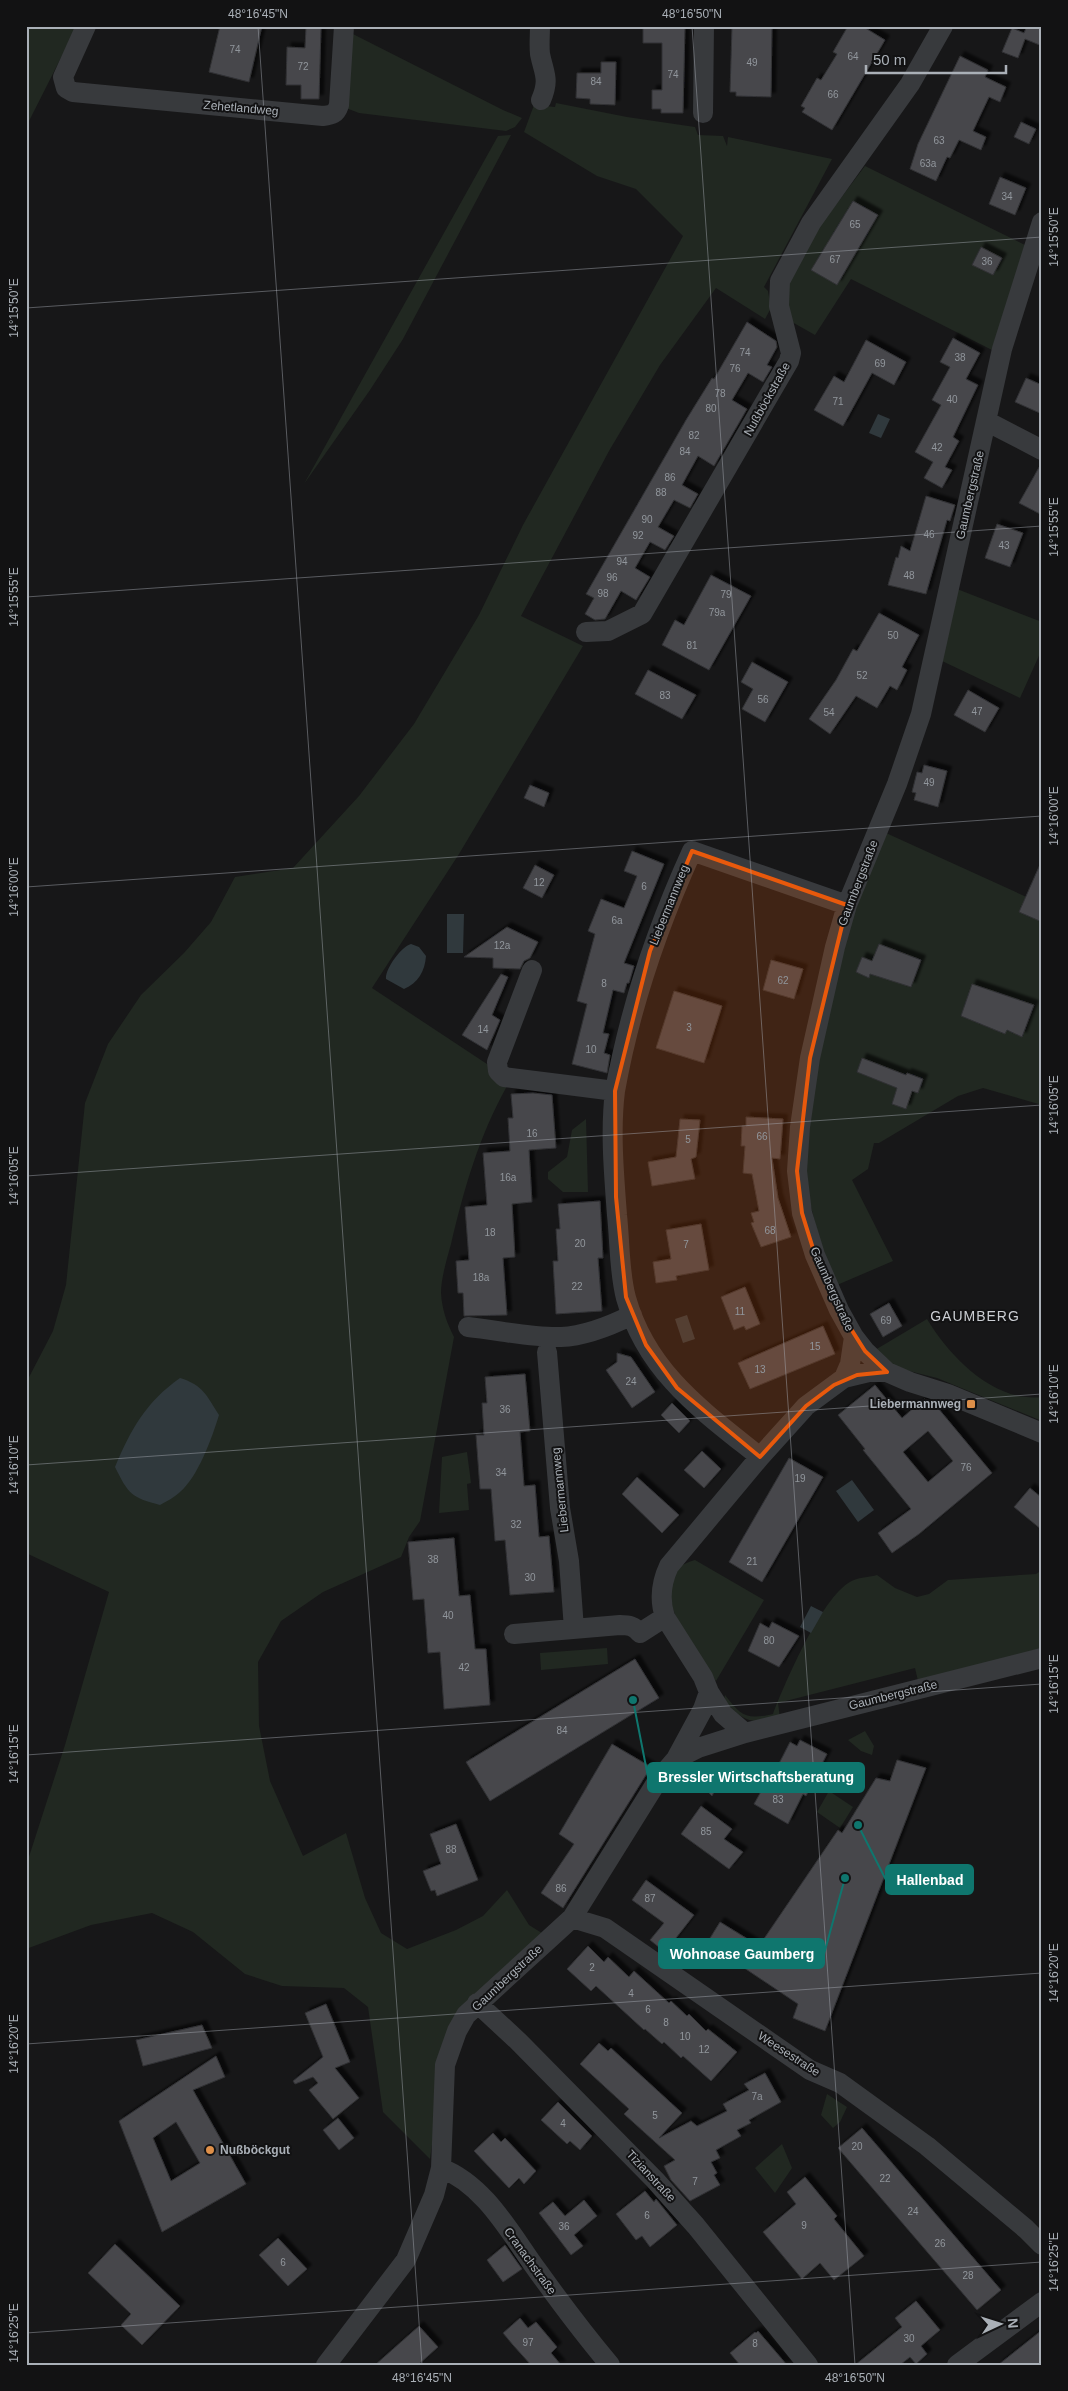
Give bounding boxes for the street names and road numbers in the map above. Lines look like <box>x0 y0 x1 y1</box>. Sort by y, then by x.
street label: Zehetlandweg <box>203 98 279 118</box>
street label: Nußböckstraße <box>741 359 793 438</box>
street label: Gaumbergstraße <box>953 449 987 541</box>
street label: Gaumbergstraße <box>835 838 881 928</box>
street label: Liebermannweg <box>647 863 691 947</box>
street label: Gaumbergstraße <box>807 1245 857 1334</box>
street label: Liebermannweg <box>549 1447 571 1533</box>
street label: Gaumbergstraße <box>847 1677 939 1713</box>
street label: Gaumbergstraße <box>469 1942 545 2014</box>
street label: Weesestraße <box>755 2029 823 2079</box>
street label: Tizianstraße <box>624 2147 679 2205</box>
street label: Cranachstraße <box>501 2225 559 2297</box>

